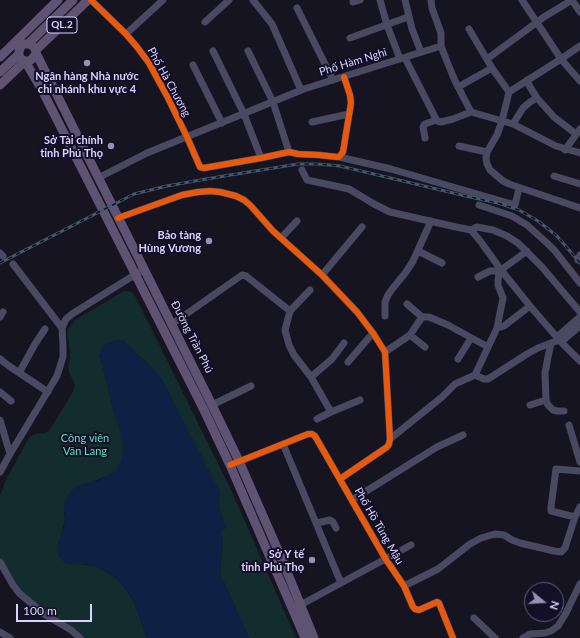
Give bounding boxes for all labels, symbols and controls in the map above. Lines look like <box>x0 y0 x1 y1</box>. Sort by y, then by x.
road number: QL.2 <box>47 17 77 33</box>
street label: Phố Hà Chương <box>144 45 194 119</box>
street label: Phố Hàm Nghi <box>318 45 388 79</box>
marker: Ngân hàng Nhà nước chi nhánh khu vực 4 <box>82 58 92 68</box>
place label: Ngân hàng Nhà nước chi nhánh khu vực 4 <box>35 69 139 95</box>
place label: Sở Tài chính tỉnh Phú Thọ <box>40 133 103 159</box>
marker: Sở Tài chính tỉnh Phú Thọ <box>106 141 116 151</box>
place label: Bảo tàng Hùng Vương <box>139 228 201 254</box>
marker: Bảo tàng Hùng Vương <box>204 236 214 246</box>
street label: Đường Trần Phú <box>168 299 216 375</box>
park label: Công viên Văn Lang <box>61 431 109 457</box>
street label: Phố Hồ Tùng Mậu <box>352 485 406 567</box>
place label: Sở Y tế tỉnh Phú Thọ <box>241 547 304 573</box>
marker: Sở Y tế tỉnh Phú Thọ <box>307 555 317 565</box>
north arrow <box>524 582 564 622</box>
scale bar <box>18 596 94 622</box>
text: N <box>547 600 562 612</box>
text: 100 m <box>23 603 57 618</box>

